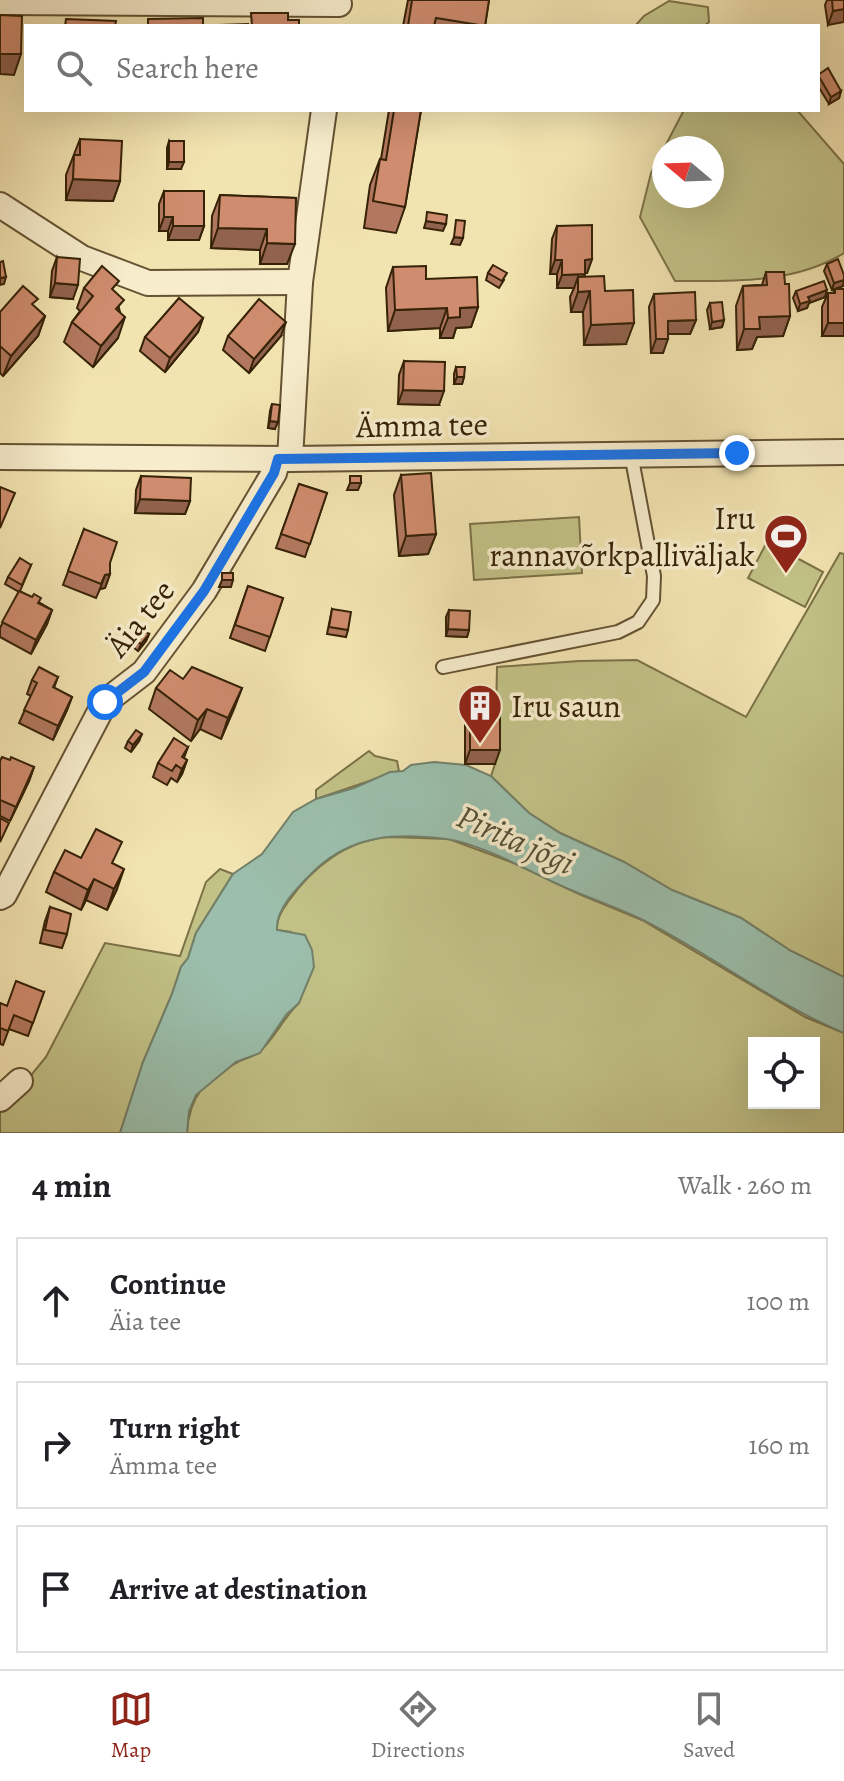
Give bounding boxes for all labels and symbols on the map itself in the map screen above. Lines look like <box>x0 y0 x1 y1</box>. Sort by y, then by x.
north arrow <box>652 136 724 208</box>
street label: Ämma tee <box>355 402 488 448</box>
route end <box>719 435 755 471</box>
place label: Iru rannavõrkpalliväljak <box>489 496 756 577</box>
sports icon: Iru rannavõrkpalliväljak <box>762 512 810 575</box>
street label: Äia tee <box>95 570 185 667</box>
building icon: Iru saun <box>456 682 504 745</box>
route start <box>87 684 123 720</box>
place label: Iru saun <box>511 684 621 728</box>
water label: Pirita jõgi <box>449 793 582 886</box>

